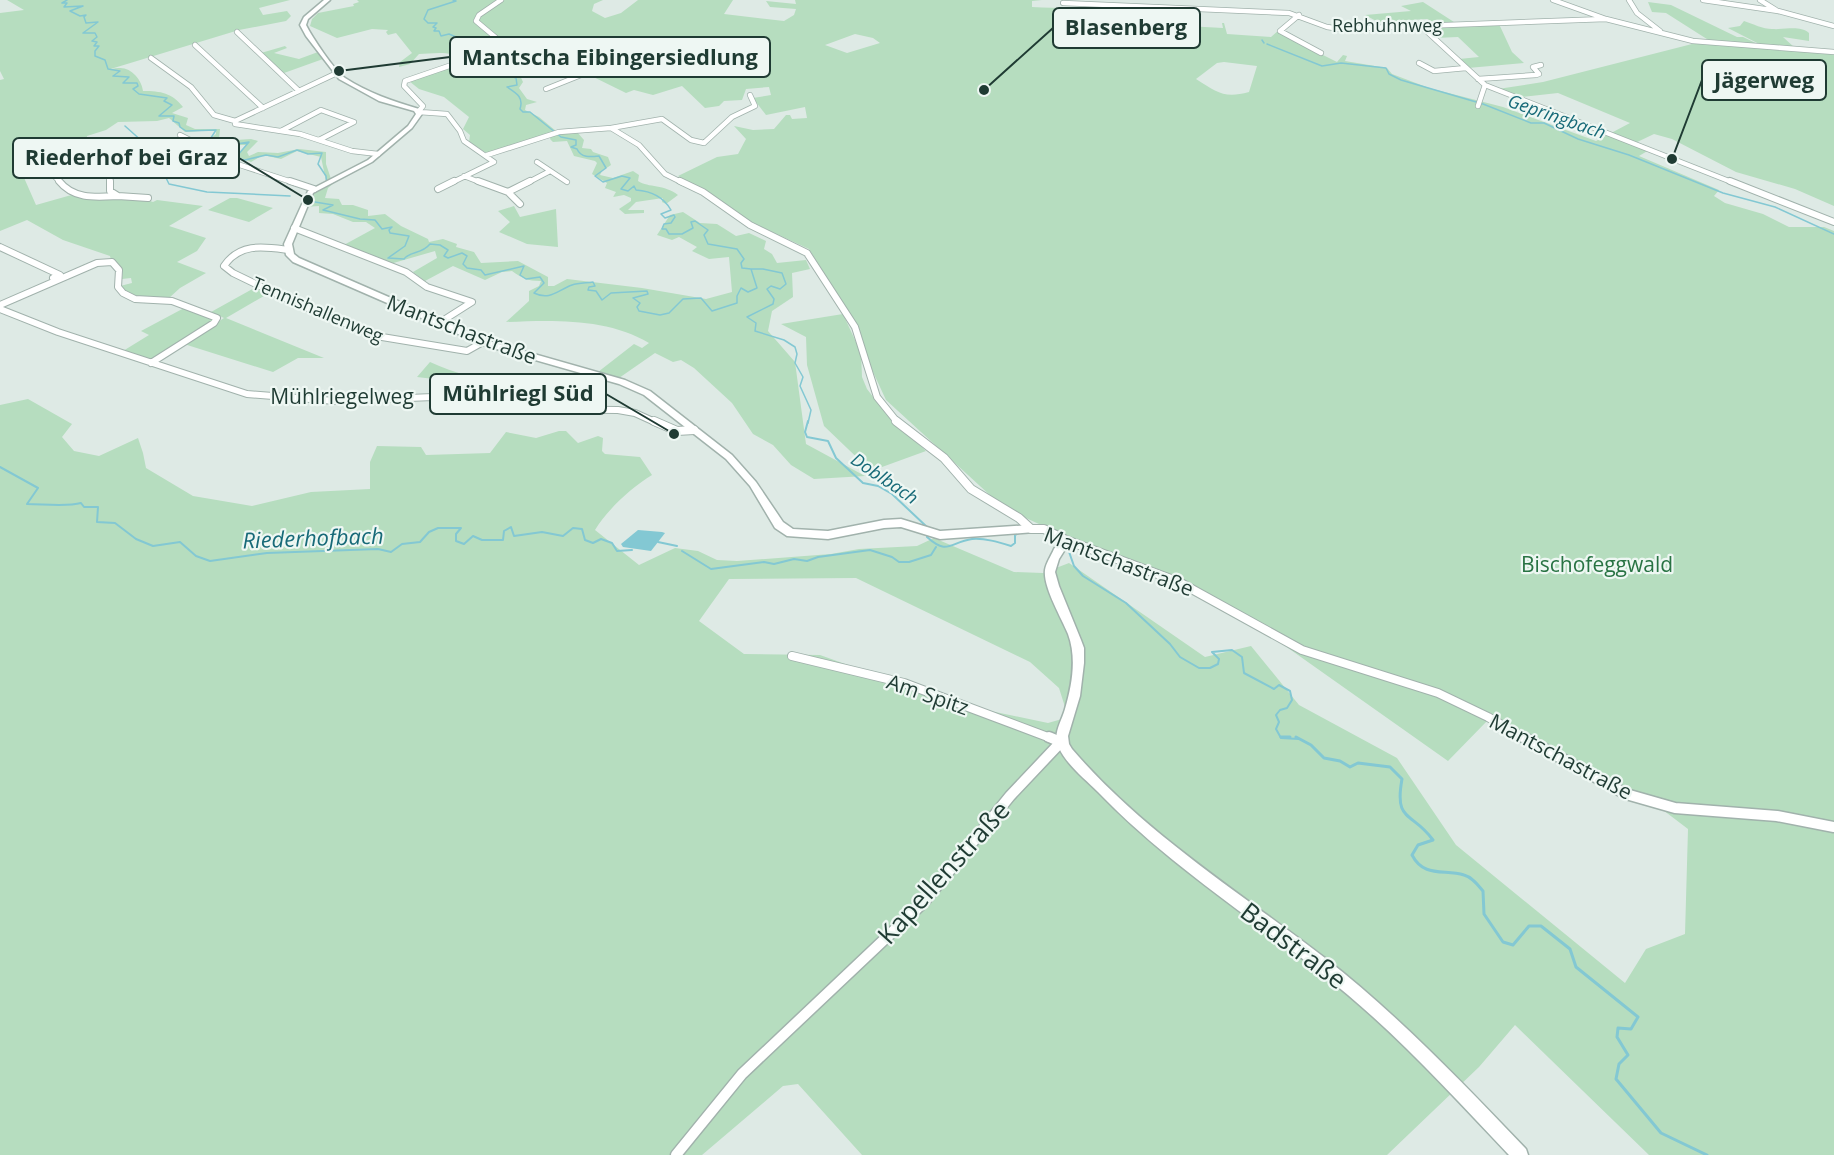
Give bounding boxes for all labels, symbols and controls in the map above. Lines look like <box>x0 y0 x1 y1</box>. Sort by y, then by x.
callout: Blasenberg <box>1053 8 1200 48</box>
text: Blasenberg <box>1065 11 1188 41</box>
street label: Rebhuhnweg <box>1332 13 1442 37</box>
callout: Mantscha Eibingersiedlung <box>450 37 770 77</box>
text: Mantscha Eibingersiedlung <box>462 41 759 71</box>
callout: Jägerweg <box>1702 60 1826 100</box>
text: Jägerweg <box>1712 64 1815 94</box>
water label: Gepringbach <box>1505 88 1609 144</box>
callout: Riederhof bei Graz <box>13 138 239 178</box>
text: Riederhof bei Graz <box>25 141 228 171</box>
street label: Tennishallenweg <box>249 271 387 348</box>
street label: Mantschastraße <box>383 288 541 370</box>
callout: Mühlriegl Süd <box>430 374 606 414</box>
text: Mühlriegl Süd <box>442 377 594 407</box>
street label: Mühlriegelweg <box>270 382 414 410</box>
water label: Doblbach <box>847 447 923 509</box>
water label: Riederhofbach <box>242 520 384 554</box>
street label: Mantschastraße <box>1040 520 1198 602</box>
park label: Bischofeggwald <box>1521 550 1673 578</box>
street label: Am Spitz <box>883 667 973 721</box>
street label: Mantschastraße <box>1485 707 1637 805</box>
street label: Kapellenstraße <box>869 792 1017 952</box>
street label: Badstraße <box>1233 893 1355 997</box>

